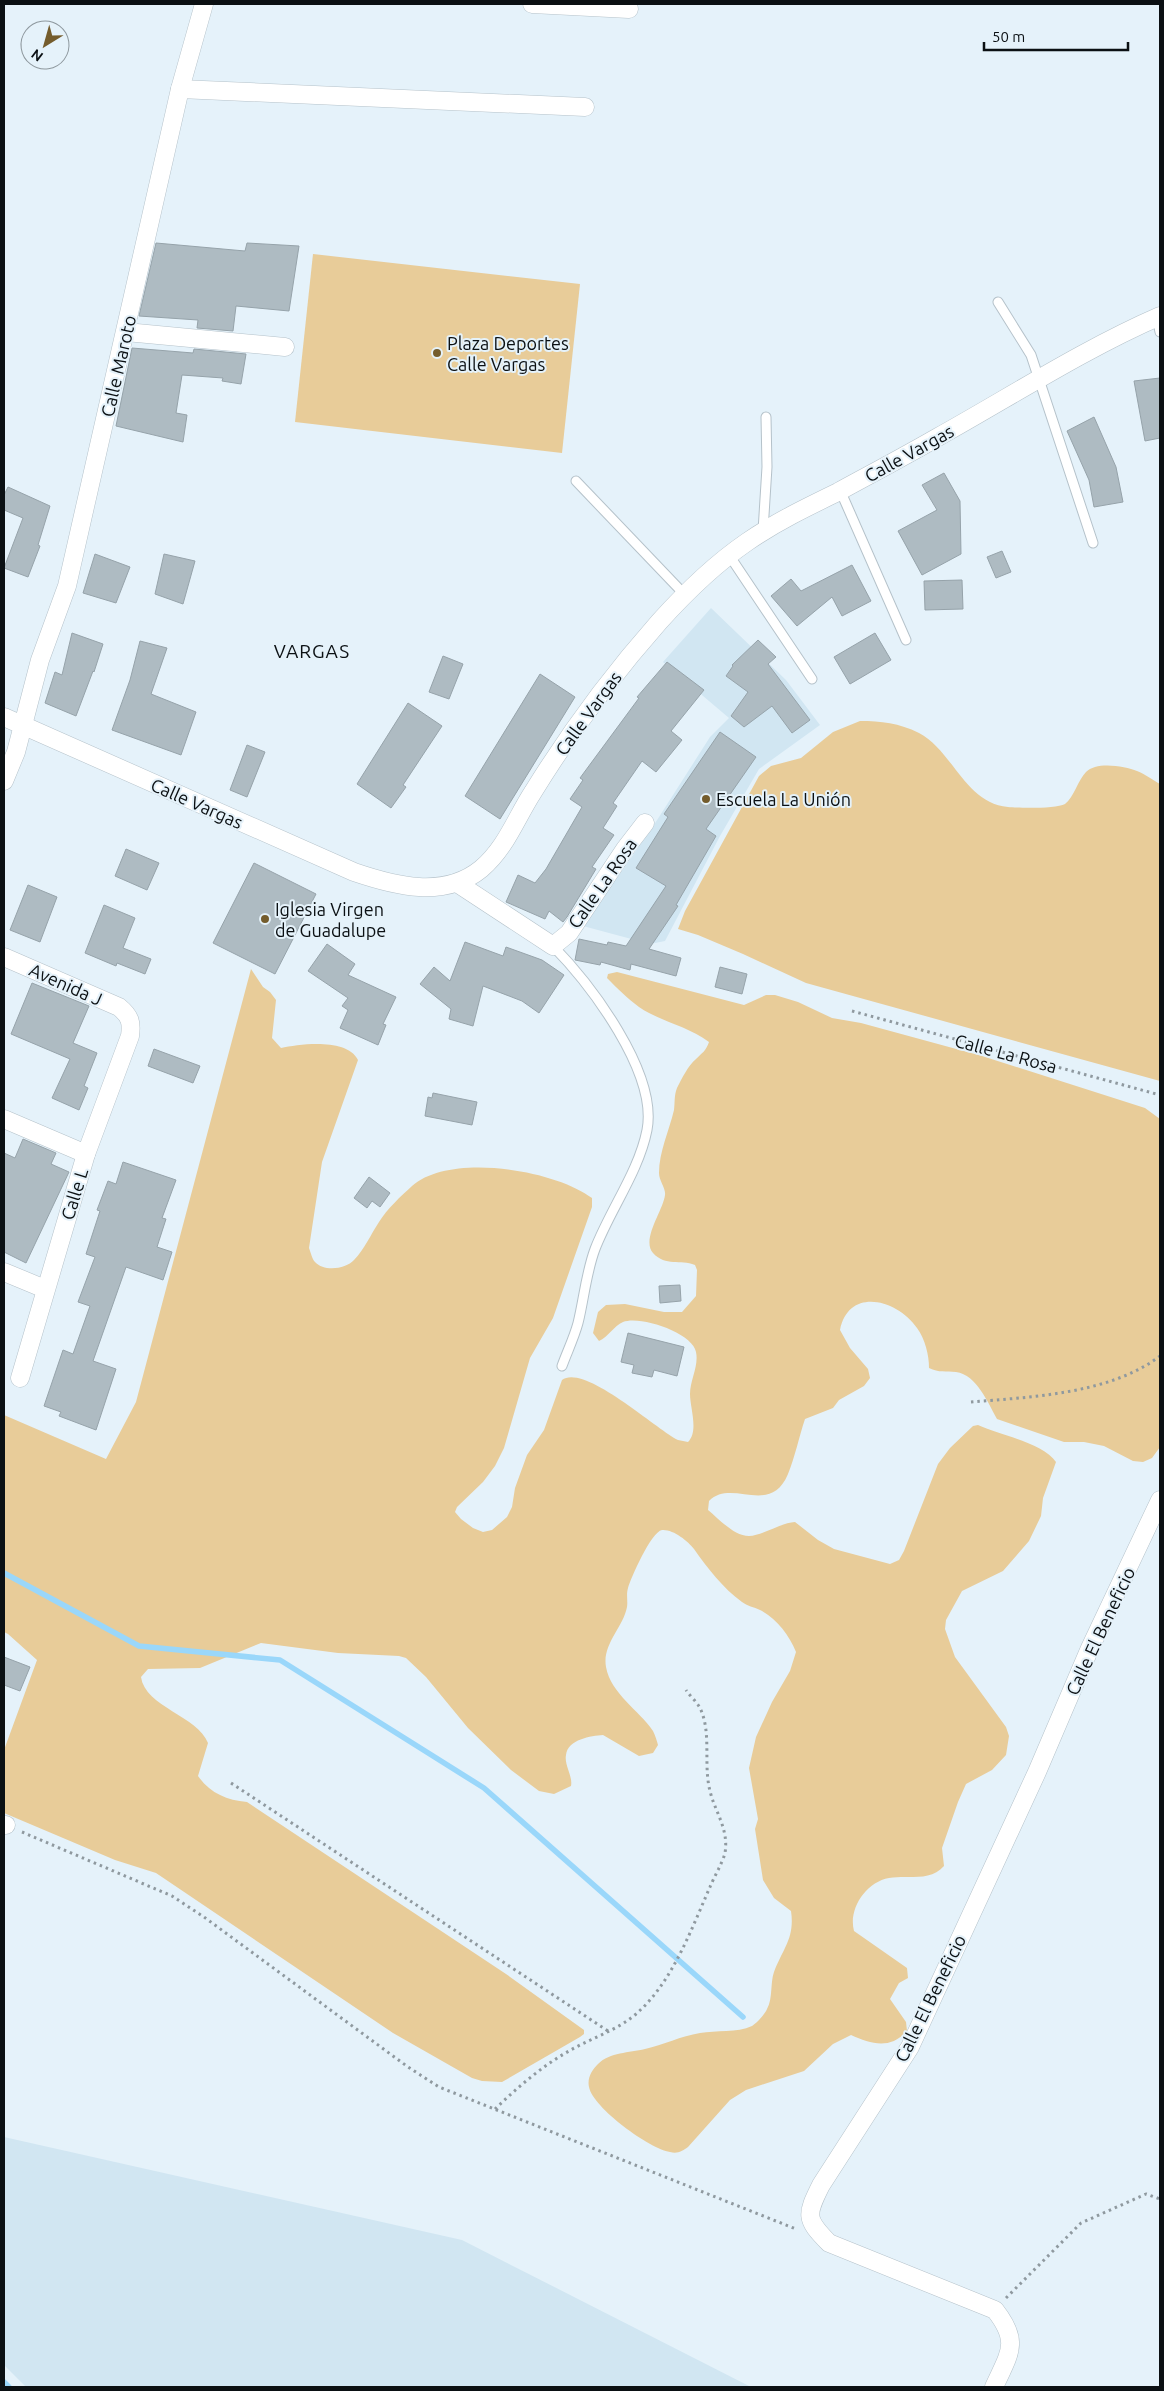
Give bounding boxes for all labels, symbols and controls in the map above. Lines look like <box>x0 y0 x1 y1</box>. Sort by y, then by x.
north arrow <box>20 20 70 70</box>
scale bar <box>984 20 1128 52</box>
text: 50 m <box>992 28 1025 45</box>
text: N <box>28 46 46 65</box>
street label: Calle Maroto <box>97 313 139 419</box>
place label: Plaza Deportes Calle Vargas <box>447 333 569 374</box>
marker: Plaza Deportes Calle Vargas <box>431 347 443 359</box>
street label: Calle Vargas <box>861 420 957 486</box>
district label: VARGAS <box>274 640 350 662</box>
street label: Calle Vargas <box>551 667 625 759</box>
street label: Calle Vargas <box>148 774 246 832</box>
place label: Escuela La Unión <box>716 789 851 809</box>
marker: Escuela La Unión <box>700 793 712 805</box>
street label: Calle La Rosa <box>564 834 640 932</box>
place label: Iglesia Virgen de Guadalupe <box>275 899 386 940</box>
marker: Iglesia Virgen de Guadalupe <box>259 913 271 925</box>
street label: Avenida J <box>27 959 105 1009</box>
street label: Calle La Rosa <box>953 1030 1059 1076</box>
street label: Calle L <box>57 1166 91 1222</box>
street label: Calle El Beneficio <box>1062 1564 1138 1698</box>
street label: Calle El Beneficio <box>891 1931 969 2065</box>

